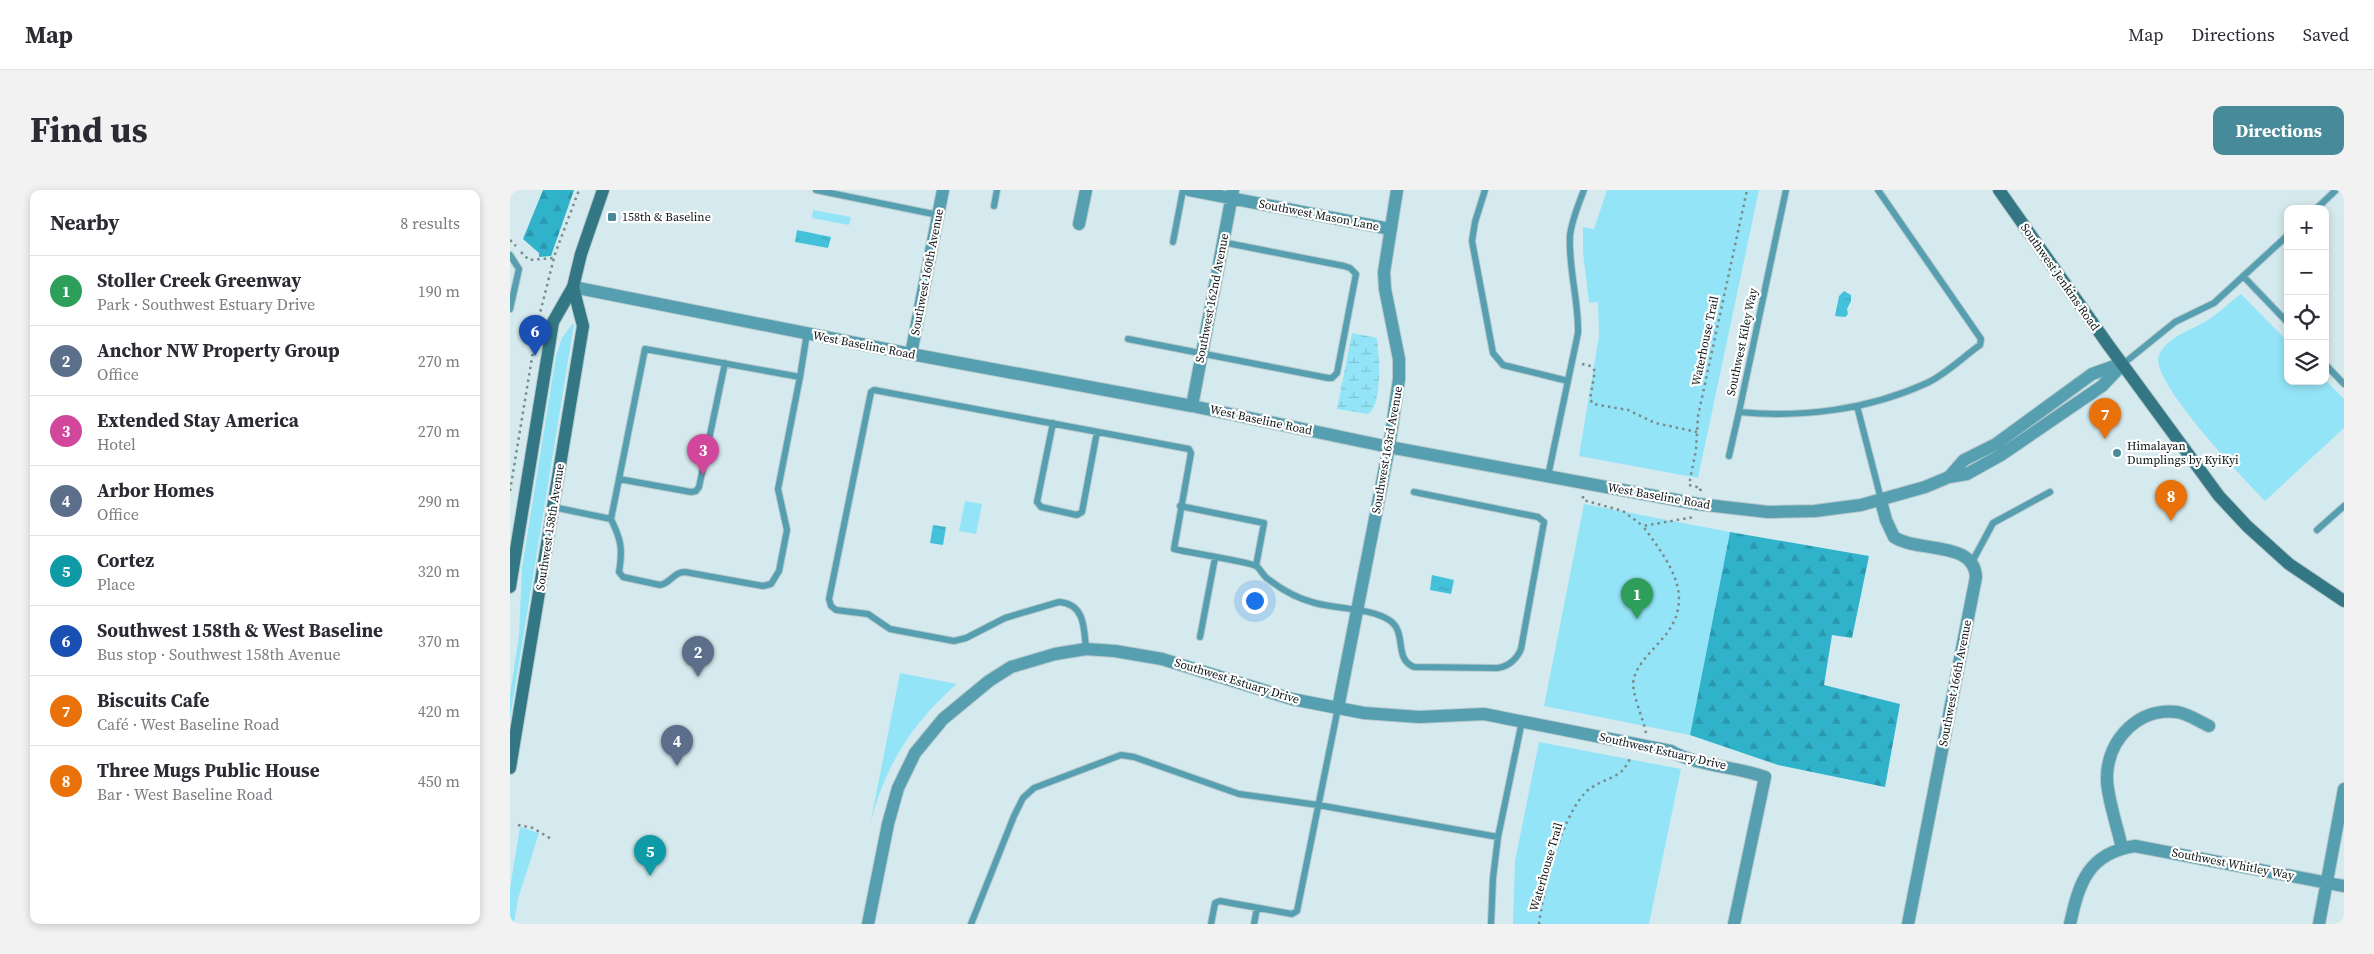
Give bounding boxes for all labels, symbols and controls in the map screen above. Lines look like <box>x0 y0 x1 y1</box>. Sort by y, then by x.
text: Map <box>25 18 73 51</box>
text: Map <box>2128 22 2164 47</box>
text: Directions <box>2192 22 2275 47</box>
text: Saved <box>2303 22 2349 47</box>
text: Find us <box>30 106 148 154</box>
button: Directions <box>2213 106 2344 155</box>
street label: Southwest Mason Lane <box>1257 195 1381 235</box>
map controls <box>2284 205 2329 385</box>
button: + <box>2284 205 2329 250</box>
street label: Southwest 160th Avenue <box>907 207 947 337</box>
text: Nearby <box>50 208 120 237</box>
place label: 158th & Baseline <box>622 209 711 225</box>
marker: 158th & Baseline <box>606 211 618 223</box>
text: 8 results <box>400 212 460 234</box>
street label: Southwest Jenkins Road <box>2017 220 2103 334</box>
street label: Southwest 162nd Avenue <box>1192 232 1232 364</box>
button: − <box>2284 250 2329 295</box>
text: Stoller Creek Greenway <box>97 267 302 293</box>
text: 1 <box>62 280 70 302</box>
text: 190 m <box>418 280 460 302</box>
street label: Southwest Kiley Way <box>1723 286 1761 397</box>
text: Park · Southwest Estuary Drive <box>97 293 315 315</box>
street label: Waterhouse Trail <box>1688 294 1722 387</box>
button: locate <box>2284 295 2329 340</box>
pin: 6 <box>519 315 551 356</box>
street label: West Baseline Road <box>811 327 917 363</box>
text: Anchor NW Property Group <box>97 337 340 363</box>
button: layers <box>2284 340 2329 385</box>
text: 2 <box>62 350 70 372</box>
text: 270 m <box>418 350 460 372</box>
text: Office <box>97 363 139 385</box>
street label: Southwest 163rd Avenue <box>1368 385 1406 515</box>
pin: 7 <box>2089 398 2121 439</box>
street label: West Baseline Road <box>1208 401 1314 439</box>
text: Extended Stay America <box>97 407 299 433</box>
text: 3 <box>62 420 70 442</box>
text: 270 m <box>418 420 460 442</box>
text: Hotel <box>97 433 136 455</box>
pin: 3 <box>687 434 719 475</box>
place label: Himalayan Dumplings by KyiKyi <box>2127 438 2239 468</box>
marker: Himalayan Dumplings by KyiKyi <box>2111 447 2123 459</box>
street label: Southwest 158th Avenue <box>532 462 568 592</box>
text: Arbor Homes <box>97 477 214 503</box>
street label: West Baseline Road <box>1606 479 1712 513</box>
pin: 8 <box>2155 480 2187 521</box>
text: 4 <box>62 490 70 512</box>
text: 290 m <box>418 490 460 512</box>
text: Office <box>97 503 139 525</box>
text: Cortez <box>97 547 154 573</box>
text: 5 <box>62 560 70 582</box>
text: 320 m <box>418 560 460 582</box>
text: Place <box>97 573 135 595</box>
pin: 1 <box>1621 578 1653 619</box>
your location <box>1242 588 1268 614</box>
text: Southwest 158th & West Baseline <box>97 617 383 643</box>
street label: Southwest 166th Avenue <box>1935 618 1975 748</box>
text: 6 <box>62 630 70 652</box>
text: 370 m <box>418 630 460 652</box>
pin: 2 <box>682 636 714 677</box>
text: Bus stop · Southwest 158th Avenue <box>97 643 341 665</box>
street label: Southwest Estuary Drive <box>1173 654 1301 708</box>
text: Biscuits Cafe <box>97 687 209 713</box>
text: 7 <box>62 700 70 722</box>
text: 420 m <box>418 700 460 722</box>
text: Café · West Baseline Road <box>97 713 279 735</box>
pin: 4 <box>661 725 693 766</box>
street label: Southwest Estuary Drive <box>1598 729 1728 773</box>
text: Three Mugs Public House <box>97 757 320 783</box>
text: 8 <box>62 770 70 792</box>
text: 450 m <box>418 770 460 792</box>
text: Bar · West Baseline Road <box>97 783 273 805</box>
street label: Waterhouse Trail <box>1526 820 1566 913</box>
pin: 5 <box>634 835 666 876</box>
street label: Southwest Whitley Way <box>2171 844 2296 884</box>

